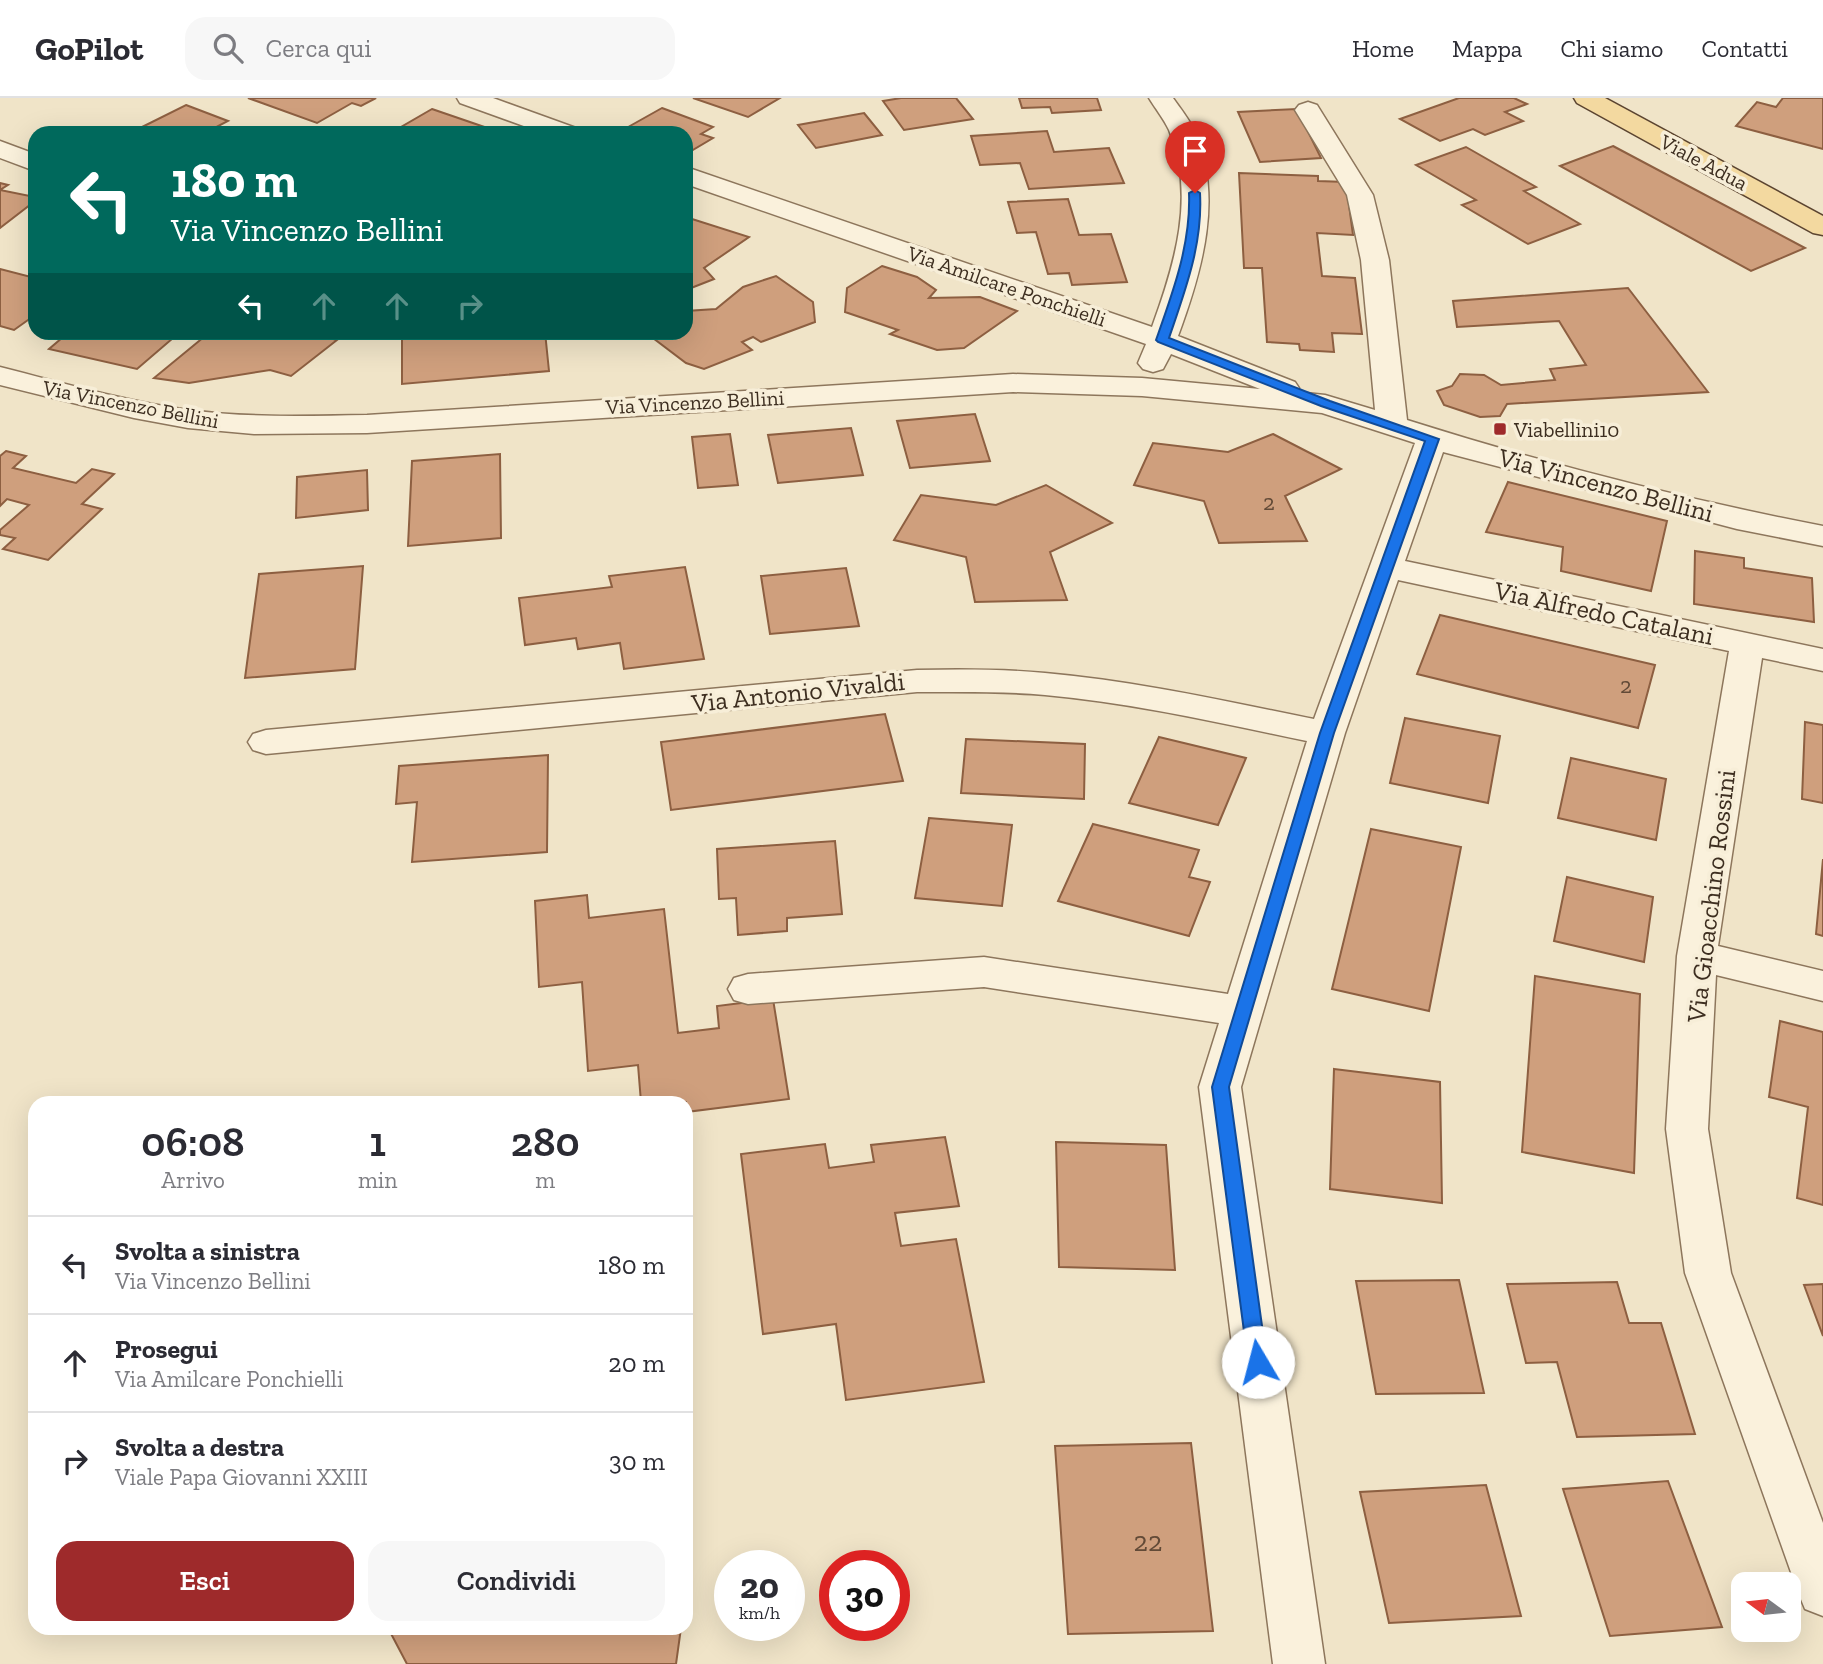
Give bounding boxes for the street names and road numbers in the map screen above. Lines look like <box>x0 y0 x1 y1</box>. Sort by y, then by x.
street label: Viale Adua <box>1655 128 1752 195</box>
street label: Via Amilcare Ponchielli <box>903 240 1110 332</box>
street label: Via Vincenzo Bellini <box>40 374 221 433</box>
street label: Via Vincenzo Bellini <box>604 385 785 419</box>
street label: Via Vincenzo Bellini <box>1494 441 1717 529</box>
street label: Via Alfredo Catalani <box>1491 574 1716 652</box>
street label: Via Antonio Vivaldi <box>689 665 906 719</box>
street label: Via Gioacchino Rossini <box>1679 768 1742 1025</box>

